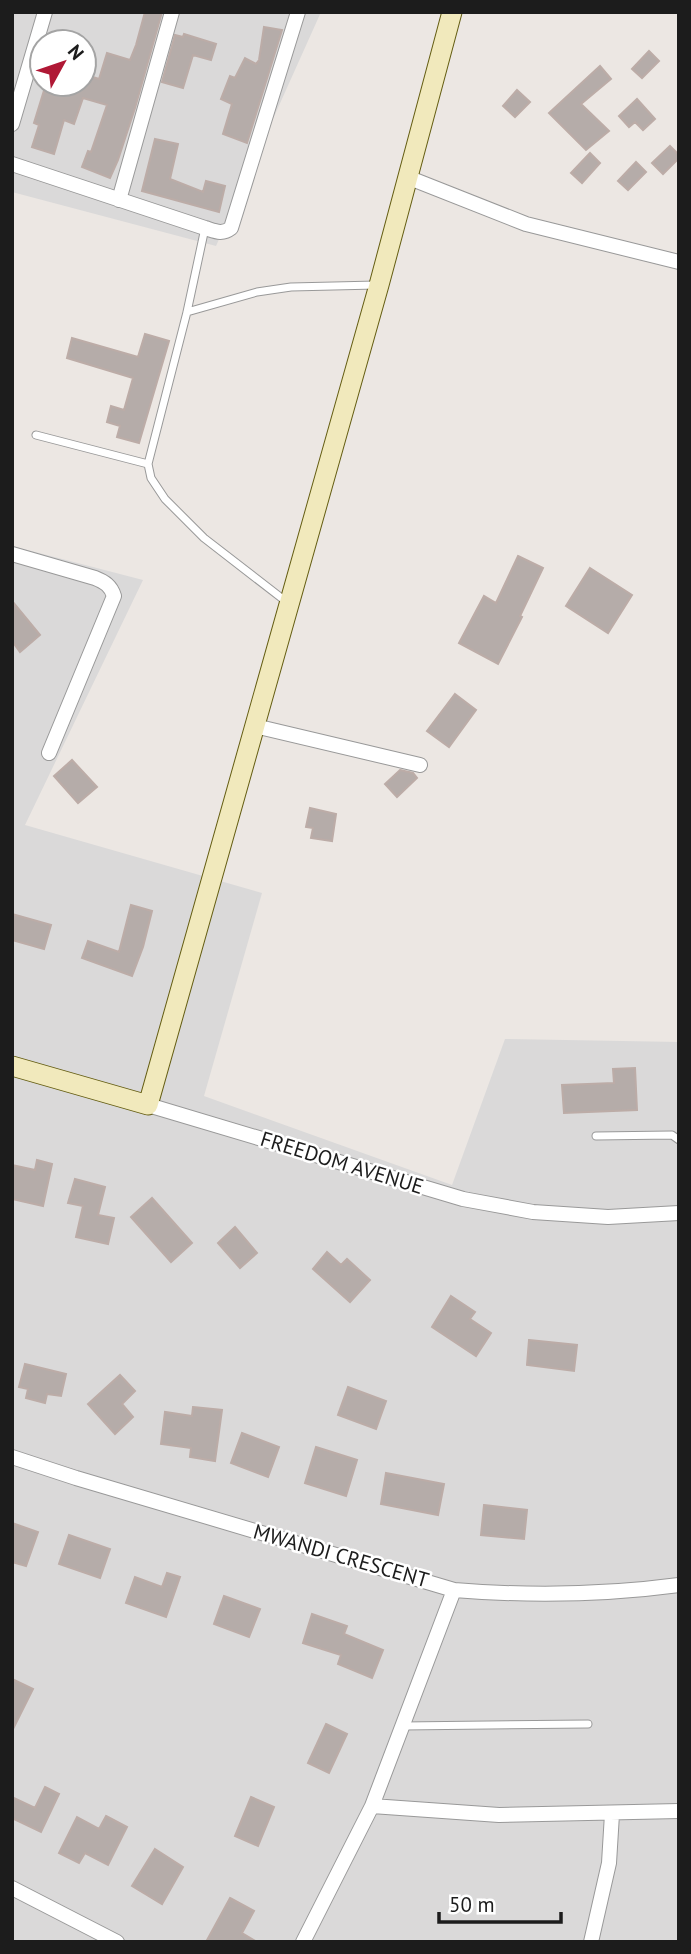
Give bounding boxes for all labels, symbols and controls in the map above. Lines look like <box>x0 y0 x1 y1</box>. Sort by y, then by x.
north arrow <box>28 28 98 98</box>
text: N <box>63 40 89 65</box>
street label: FREEDOM AVENUE <box>257 1125 427 1200</box>
street label: MWANDI CRESCENT <box>250 1518 432 1594</box>
scale bar <box>439 1881 562 1925</box>
text: 50 m <box>449 1891 495 1918</box>

